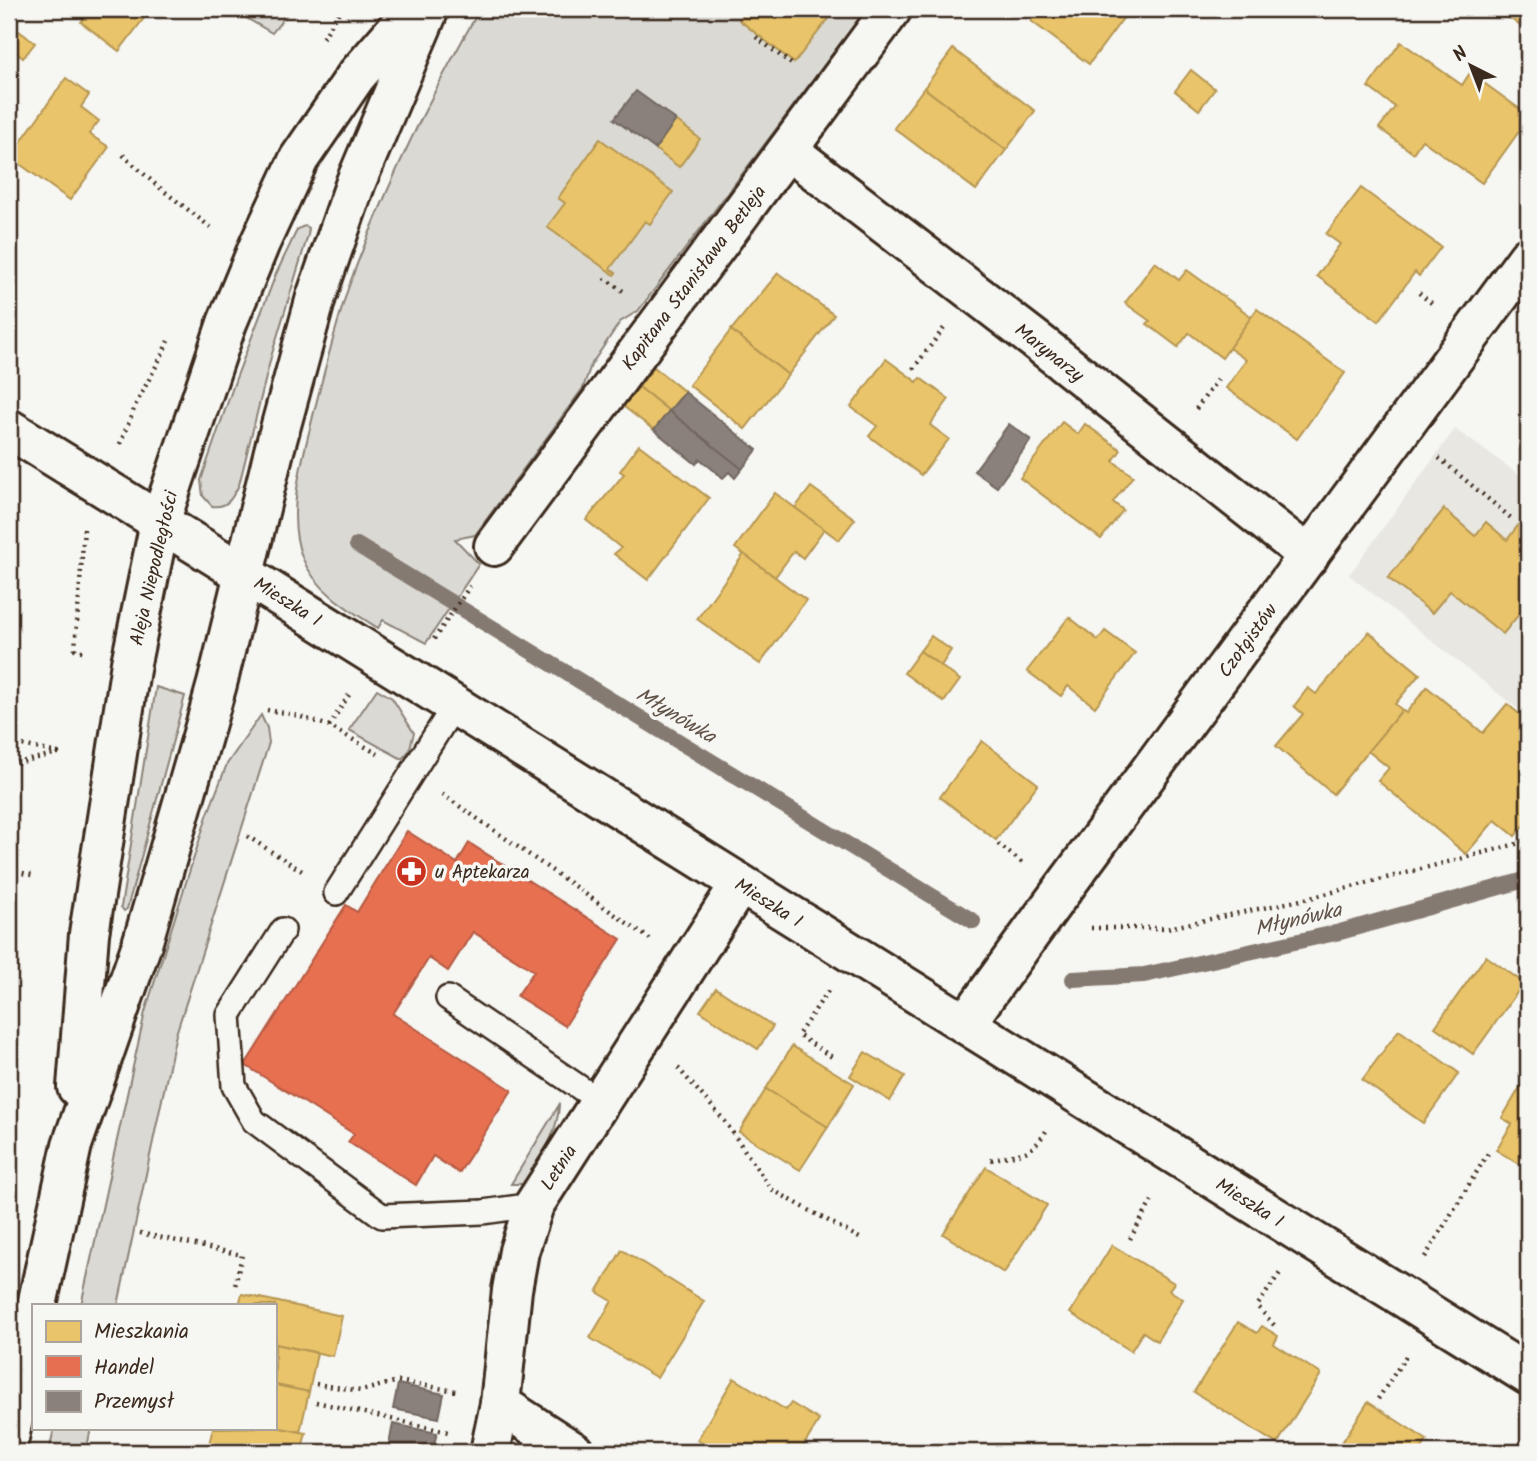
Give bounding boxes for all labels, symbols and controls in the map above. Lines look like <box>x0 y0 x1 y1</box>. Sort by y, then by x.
north arrow <box>1436 32 1506 102</box>
text: N <box>1446 40 1475 70</box>
street label: Kapitana Stanisława Betleja <box>615 179 775 377</box>
street label: Marynarzy <box>1007 317 1091 391</box>
street label: Aleja Niepodległości <box>123 487 188 649</box>
street label: Mieszka I <box>247 570 327 636</box>
street label: Czołgistów <box>1211 598 1286 685</box>
water label: Młynówka <box>629 679 723 754</box>
pharmacy icon: u Aptekarza <box>395 854 429 888</box>
place label: u Aptekarza <box>435 858 530 888</box>
street label: Mieszka I <box>728 871 808 937</box>
water label: Młynówka <box>1251 894 1346 946</box>
street label: Letnia <box>534 1139 586 1197</box>
street label: Mieszka I <box>1209 1171 1289 1237</box>
legend <box>32 1304 276 1430</box>
text: Mieszkania <box>94 1316 189 1349</box>
text: Handel <box>94 1352 154 1385</box>
text: Przemysł <box>94 1386 176 1419</box>

